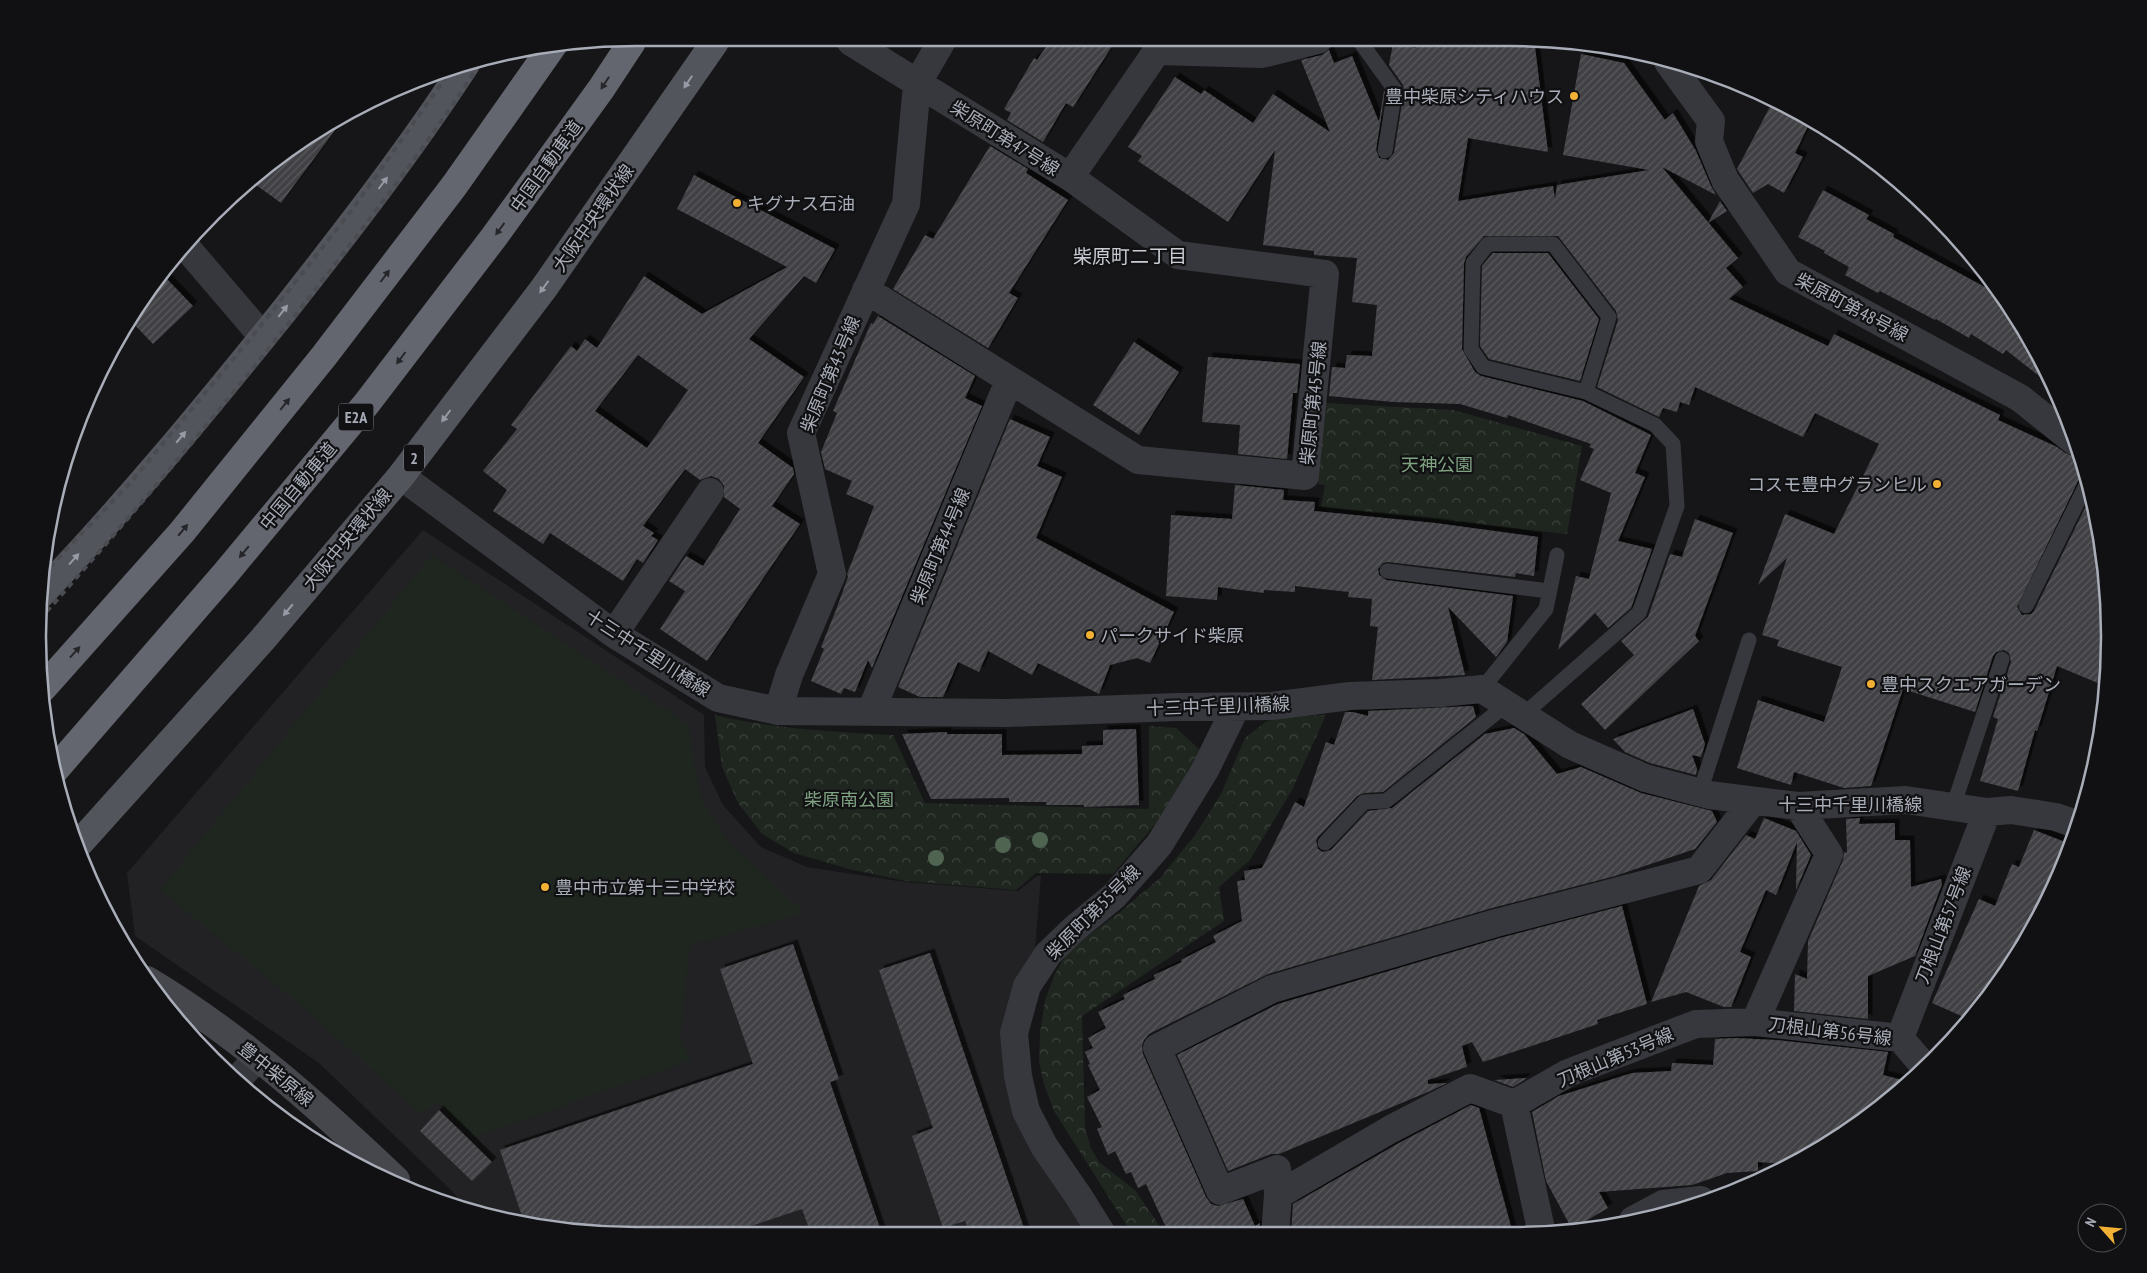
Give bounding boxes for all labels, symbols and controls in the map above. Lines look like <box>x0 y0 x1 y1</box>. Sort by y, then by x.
one-way arrow <box>600 76 610 90</box>
one-way arrow <box>683 76 693 89</box>
place label: 豊中柴原シティハウス <box>1385 85 1564 108</box>
marker: 豊中柴原シティハウス <box>1568 90 1580 102</box>
street label: 柴原町第47号線 <box>946 95 1064 181</box>
street label: 中国自動車道 <box>505 116 587 216</box>
street label: 大阪中央環状線 <box>547 160 639 276</box>
one-way arrow <box>378 176 388 190</box>
place label: キグナス石油 <box>747 192 855 215</box>
marker: キグナス石油 <box>731 197 743 209</box>
one-way arrow <box>495 222 505 236</box>
district label: 柴原町二丁目 <box>1073 244 1187 268</box>
street label: 柴原町第48号線 <box>1792 268 1912 346</box>
one-way arrow <box>380 270 391 283</box>
one-way arrow <box>539 280 550 293</box>
one-way arrow <box>278 305 289 318</box>
street label: 柴原町第43号線 <box>795 312 865 436</box>
street label: 柴原町第45号線 <box>1295 340 1331 466</box>
one-way arrow <box>396 351 407 364</box>
one-way arrow <box>280 398 291 411</box>
road number: E2A <box>338 404 374 431</box>
one-way arrow <box>441 409 451 423</box>
one-way arrow <box>175 431 186 444</box>
street label: 中国自動車道 <box>254 437 342 535</box>
road number: 2 <box>404 444 424 472</box>
park label: 天神公園 <box>1401 453 1473 476</box>
place label: コスモ豊中グランヒル <box>1747 473 1927 496</box>
marker: コスモ豊中グランヒル <box>1931 478 1943 490</box>
street label: 大阪中央環状線 <box>298 483 396 595</box>
street label: 柴原町第44号線 <box>905 484 975 608</box>
one-way arrow <box>178 524 189 537</box>
one-way arrow <box>238 545 249 558</box>
one-way arrow <box>68 553 79 566</box>
one-way arrow <box>282 603 293 616</box>
street label: 十三中千里川橋線 <box>581 604 715 702</box>
place label: パークサイド柴原 <box>1100 624 1244 647</box>
marker: パークサイド柴原 <box>1084 629 1096 641</box>
one-way arrow <box>69 646 81 658</box>
place label: 豊中スクエアガーデン <box>1881 673 2061 696</box>
marker: 豊中スクエアガーデン <box>1865 678 1877 690</box>
street label: 十三中千里川橋線 <box>1146 692 1290 720</box>
park label: 柴原南公園 <box>804 788 894 811</box>
street label: 十三中千里川橋線 <box>1778 793 1922 816</box>
street label: 柴原町第55号線 <box>1041 860 1145 964</box>
street label: 刀根山第57号線 <box>1910 863 1976 987</box>
place label: 豊中市立第十三中学校 <box>555 876 735 899</box>
marker: 豊中市立第十三中学校 <box>539 881 551 893</box>
street label: 刀根山第56号線 <box>1767 1012 1893 1050</box>
street label: 刀根山第53号線 <box>1553 1022 1677 1092</box>
street label: 豊中柴原線 <box>234 1037 318 1111</box>
north arrow <box>2077 1203 2127 1253</box>
text: N <box>2081 1215 2100 1230</box>

